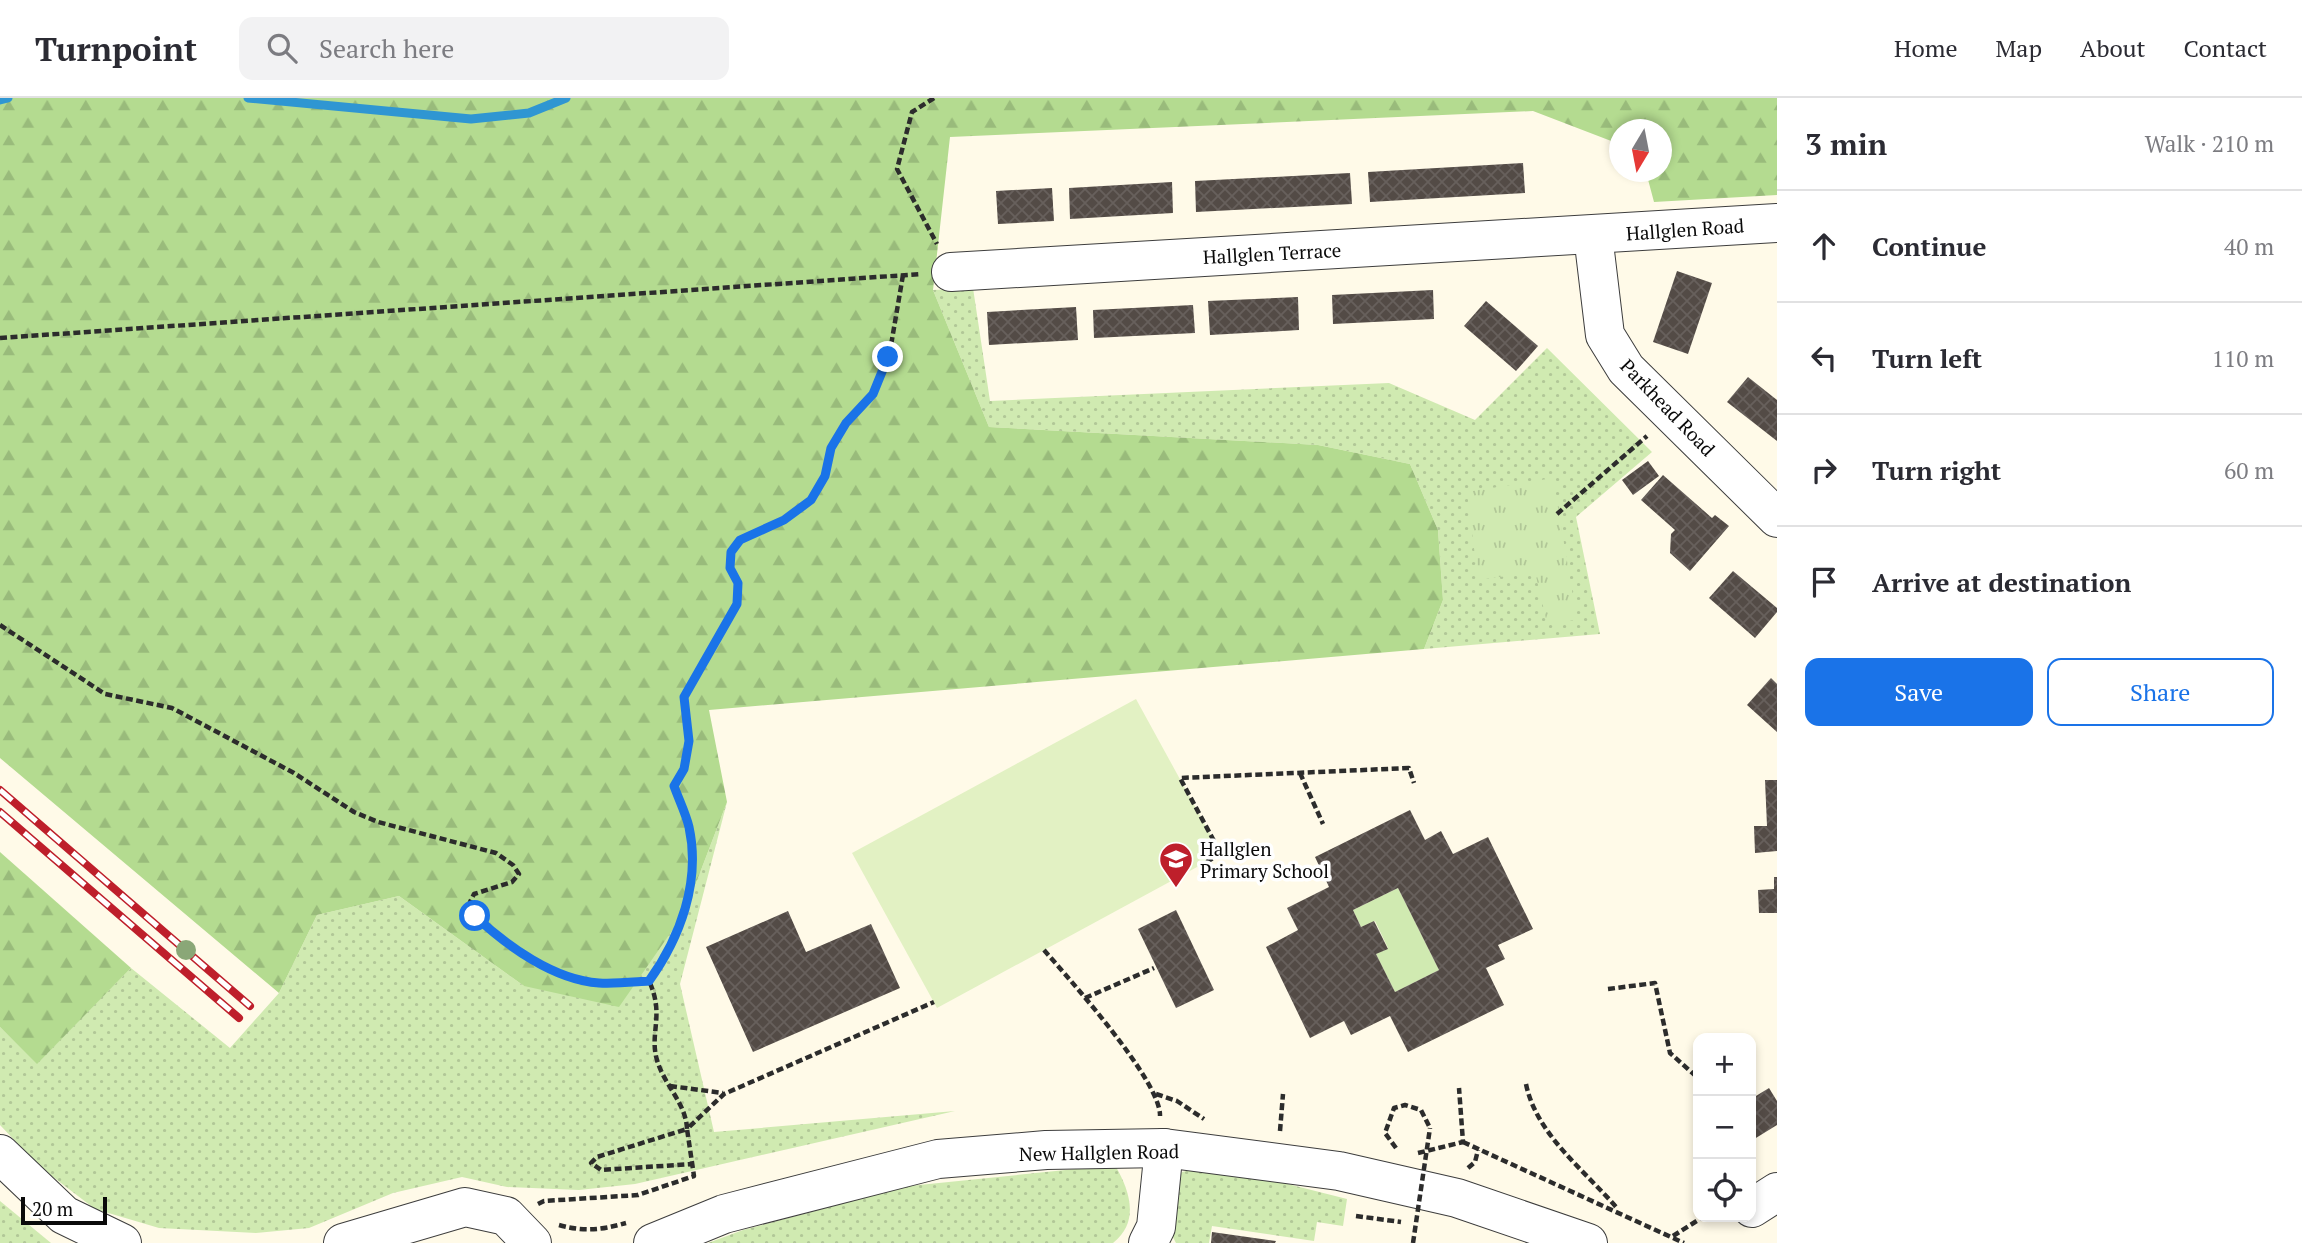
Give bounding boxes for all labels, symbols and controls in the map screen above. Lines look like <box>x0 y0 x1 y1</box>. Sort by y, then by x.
search box <box>239 17 729 80</box>
text: Turnpoint <box>35 27 197 70</box>
icon: search <box>263 29 301 67</box>
text: Search here <box>319 31 454 65</box>
text: Home <box>1894 32 1958 64</box>
text: Map <box>1996 32 2042 64</box>
text: About <box>2080 32 2146 64</box>
text: Contact <box>2184 32 2267 64</box>
north arrow <box>1609 119 1672 182</box>
text: 3 min <box>1805 124 1887 164</box>
text: Walk · 210 m <box>2145 128 2274 159</box>
street label: Hallglen Road <box>1625 212 1745 246</box>
icon: ahead <box>1805 227 1843 265</box>
text: Continue <box>1872 229 1986 263</box>
text: 40 m <box>2224 231 2274 262</box>
street label: Hallglen Terrace <box>1202 237 1342 269</box>
icon: left <box>1805 339 1843 377</box>
route end <box>872 341 903 372</box>
text: Turn left <box>1872 341 1982 375</box>
text: 110 m <box>2212 343 2274 374</box>
street label: Parkhead Road <box>1615 353 1721 461</box>
icon: right <box>1805 451 1843 489</box>
text: Turn right <box>1872 453 2001 487</box>
text: 60 m <box>2224 455 2274 486</box>
icon: arrive <box>1805 563 1843 601</box>
text: Arrive at destination <box>1872 565 2131 599</box>
button: Save <box>1805 658 2033 726</box>
button: Share <box>2047 658 2274 726</box>
place label: Hallglen Primary School <box>1200 836 1329 883</box>
school or university icon: Hallglen Primary School <box>1157 840 1195 889</box>
route start <box>459 900 490 931</box>
map controls <box>1693 1033 1756 1222</box>
button: + <box>1693 1033 1756 1096</box>
button: − <box>1693 1096 1756 1159</box>
street label: New Hallglen Road <box>1019 1138 1180 1166</box>
button: locate <box>1693 1159 1756 1222</box>
scale bar <box>21 1194 107 1226</box>
text: 20 m <box>32 1196 73 1221</box>

